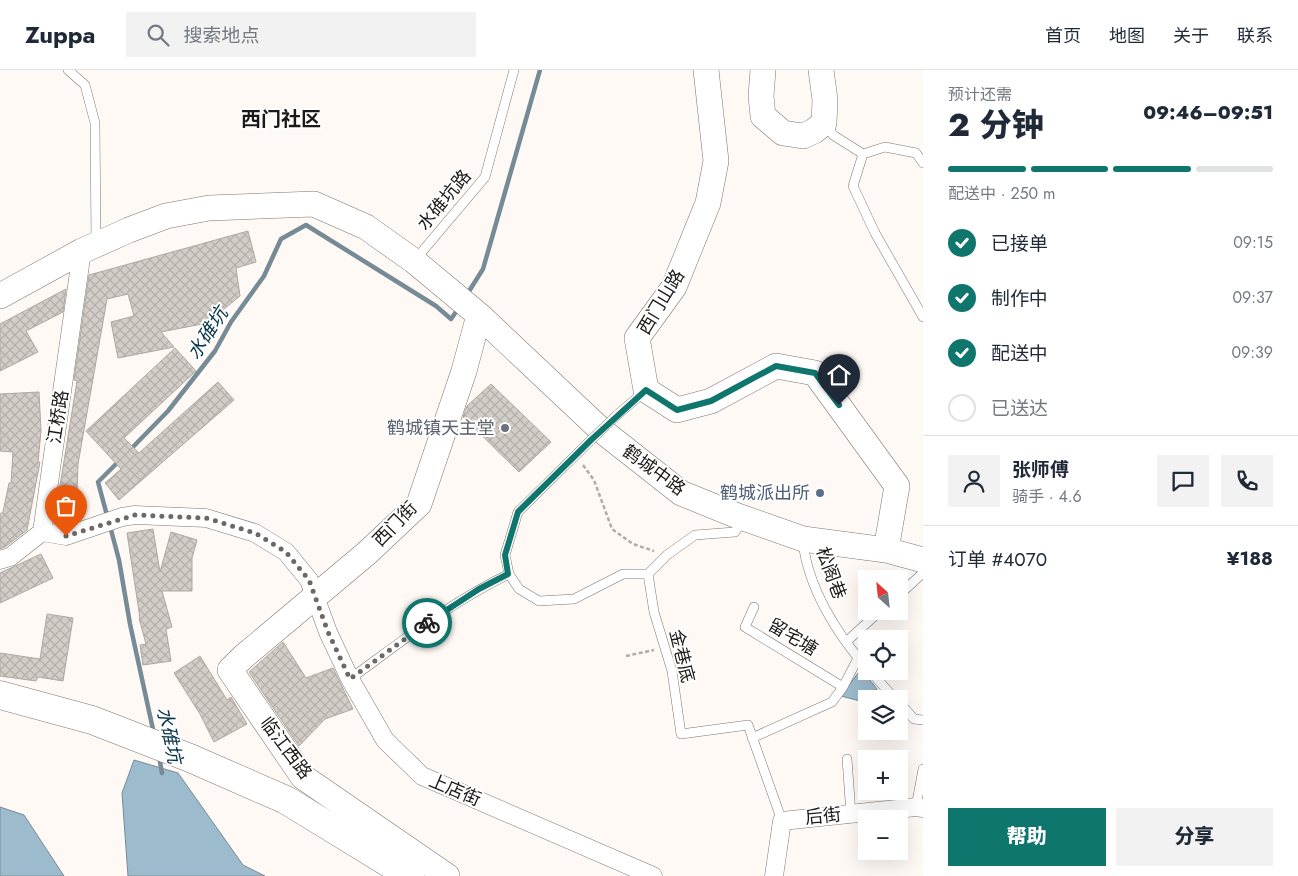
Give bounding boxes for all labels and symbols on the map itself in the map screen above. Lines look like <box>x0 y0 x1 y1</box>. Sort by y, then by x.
district label: 西门社区 <box>241 105 321 134</box>
street label: 水碓坑路 <box>411 164 477 236</box>
street label: 西门山路 <box>631 264 691 340</box>
water label: 水碓坑 <box>181 300 236 365</box>
pin <box>818 354 860 405</box>
street label: 江桥路 <box>41 388 75 446</box>
place label: 鹤城镇天主堂 <box>387 415 495 441</box>
marker: 鹤城镇天主堂 <box>499 422 511 434</box>
street label: 鹤城中路 <box>617 438 691 502</box>
place label: 鹤城派出所 <box>720 480 810 506</box>
pin <box>45 485 87 536</box>
marker: 鹤城派出所 <box>814 487 826 499</box>
street label: 西门街 <box>367 496 423 552</box>
street label: 松阁巷 <box>810 543 852 603</box>
north arrow <box>858 570 908 620</box>
courier <box>402 598 452 648</box>
street label: 留宅塘 <box>763 612 823 662</box>
street label: 金巷底 <box>663 627 701 685</box>
water label: 水碓坑 <box>150 704 189 769</box>
street label: 临江西路 <box>254 711 318 785</box>
street label: 上店街 <box>425 767 485 813</box>
street label: 后街 <box>804 801 842 831</box>

